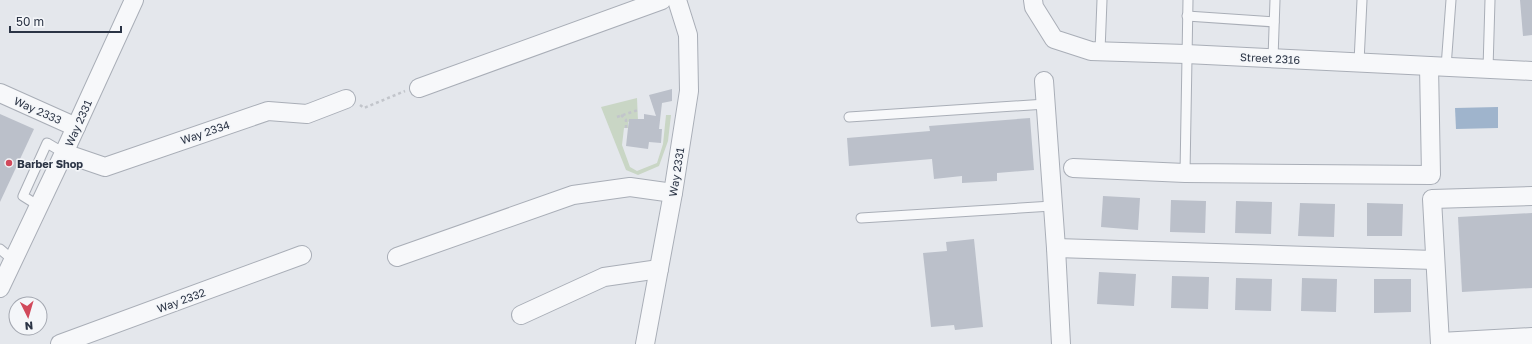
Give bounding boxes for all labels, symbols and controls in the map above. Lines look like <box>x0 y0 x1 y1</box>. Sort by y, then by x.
scale bar <box>10 8 121 34</box>
text: 50 m <box>16 14 44 29</box>
street label: Street 2316 <box>1240 50 1301 66</box>
street label: Way 2333 <box>12 94 64 126</box>
street label: Way 2331 <box>62 98 94 148</box>
street label: Way 2334 <box>179 117 231 146</box>
street label: Way 2331 <box>666 146 686 198</box>
place label: Barber Shop <box>17 157 83 170</box>
marker: Barber Shop <box>4 158 14 168</box>
street label: Way 2332 <box>155 285 207 315</box>
north arrow <box>8 296 48 336</box>
text: N <box>24 320 34 333</box>

